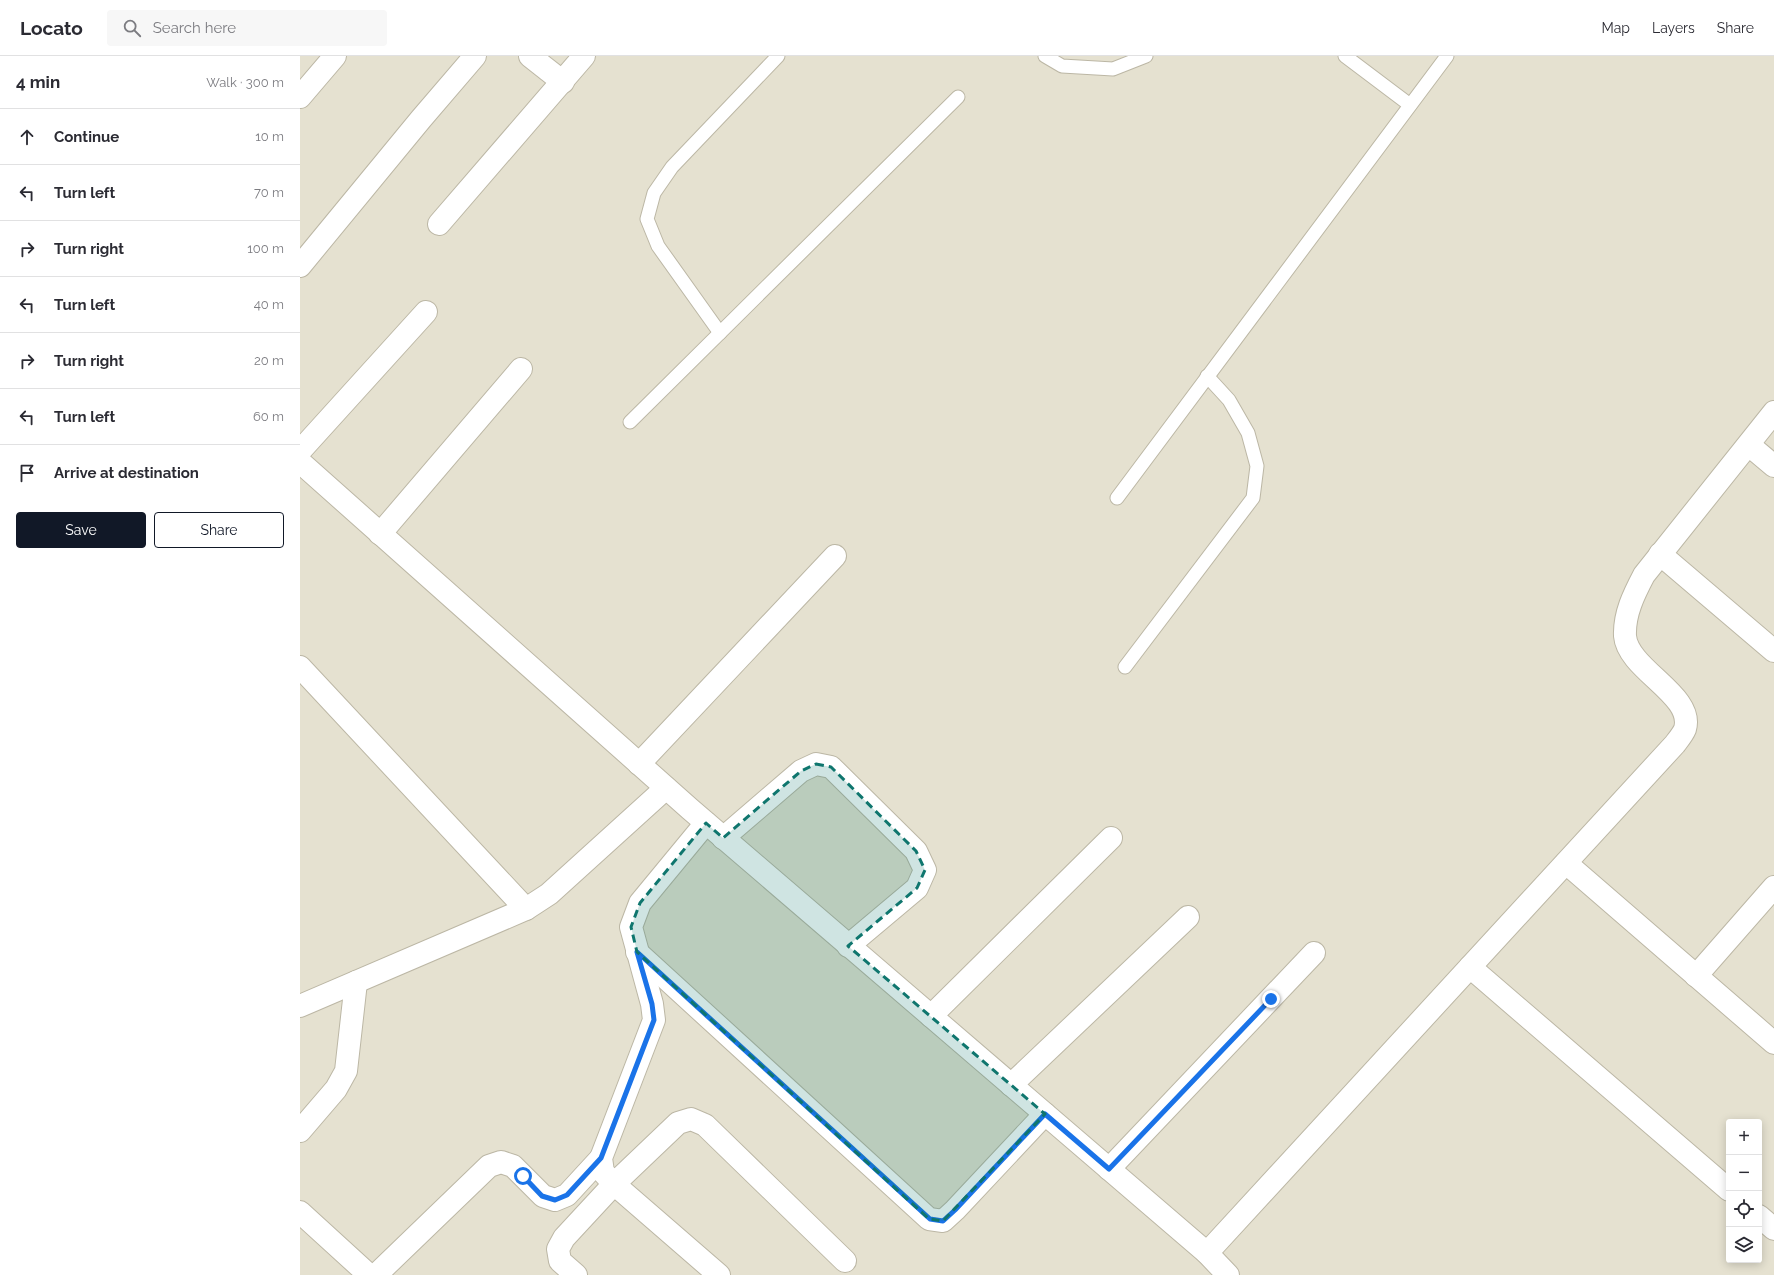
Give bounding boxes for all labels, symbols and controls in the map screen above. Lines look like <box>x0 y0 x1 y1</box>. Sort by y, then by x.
search box <box>107 10 387 46</box>
text: Locato <box>20 17 83 39</box>
icon: search <box>121 17 143 39</box>
text: Search here <box>153 19 236 37</box>
text: Map <box>1602 20 1630 36</box>
text: Layers <box>1652 20 1695 36</box>
text: Share <box>1717 20 1754 36</box>
text: 4 min <box>16 72 60 92</box>
text: Walk · 300 m <box>206 75 284 90</box>
icon: ahead <box>16 126 38 148</box>
text: Continue <box>54 128 119 146</box>
text: 10 m <box>255 129 284 144</box>
icon: left <box>16 182 38 204</box>
text: Turn left <box>54 184 115 202</box>
text: 70 m <box>254 185 284 200</box>
icon: right <box>16 238 38 260</box>
text: Turn right <box>54 240 124 258</box>
text: 100 m <box>247 241 284 256</box>
icon: left <box>16 294 38 316</box>
text: Turn left <box>54 296 115 314</box>
text: 40 m <box>254 297 284 312</box>
icon: right <box>16 350 38 372</box>
text: Turn right <box>54 352 124 370</box>
text: 20 m <box>254 353 284 368</box>
icon: left <box>16 406 38 428</box>
text: Turn left <box>54 408 115 426</box>
text: 60 m <box>253 409 284 424</box>
icon: arrive <box>16 462 38 484</box>
text: Arrive at destination <box>54 464 199 482</box>
button: Save <box>16 512 146 548</box>
button: Share <box>154 512 284 548</box>
route end <box>1262 990 1280 1008</box>
map controls <box>1726 1119 1762 1263</box>
button: + <box>1726 1119 1762 1155</box>
button: − <box>1726 1155 1762 1191</box>
route start <box>514 1167 532 1185</box>
button: locate <box>1726 1191 1762 1227</box>
button: layers <box>1726 1227 1762 1263</box>

